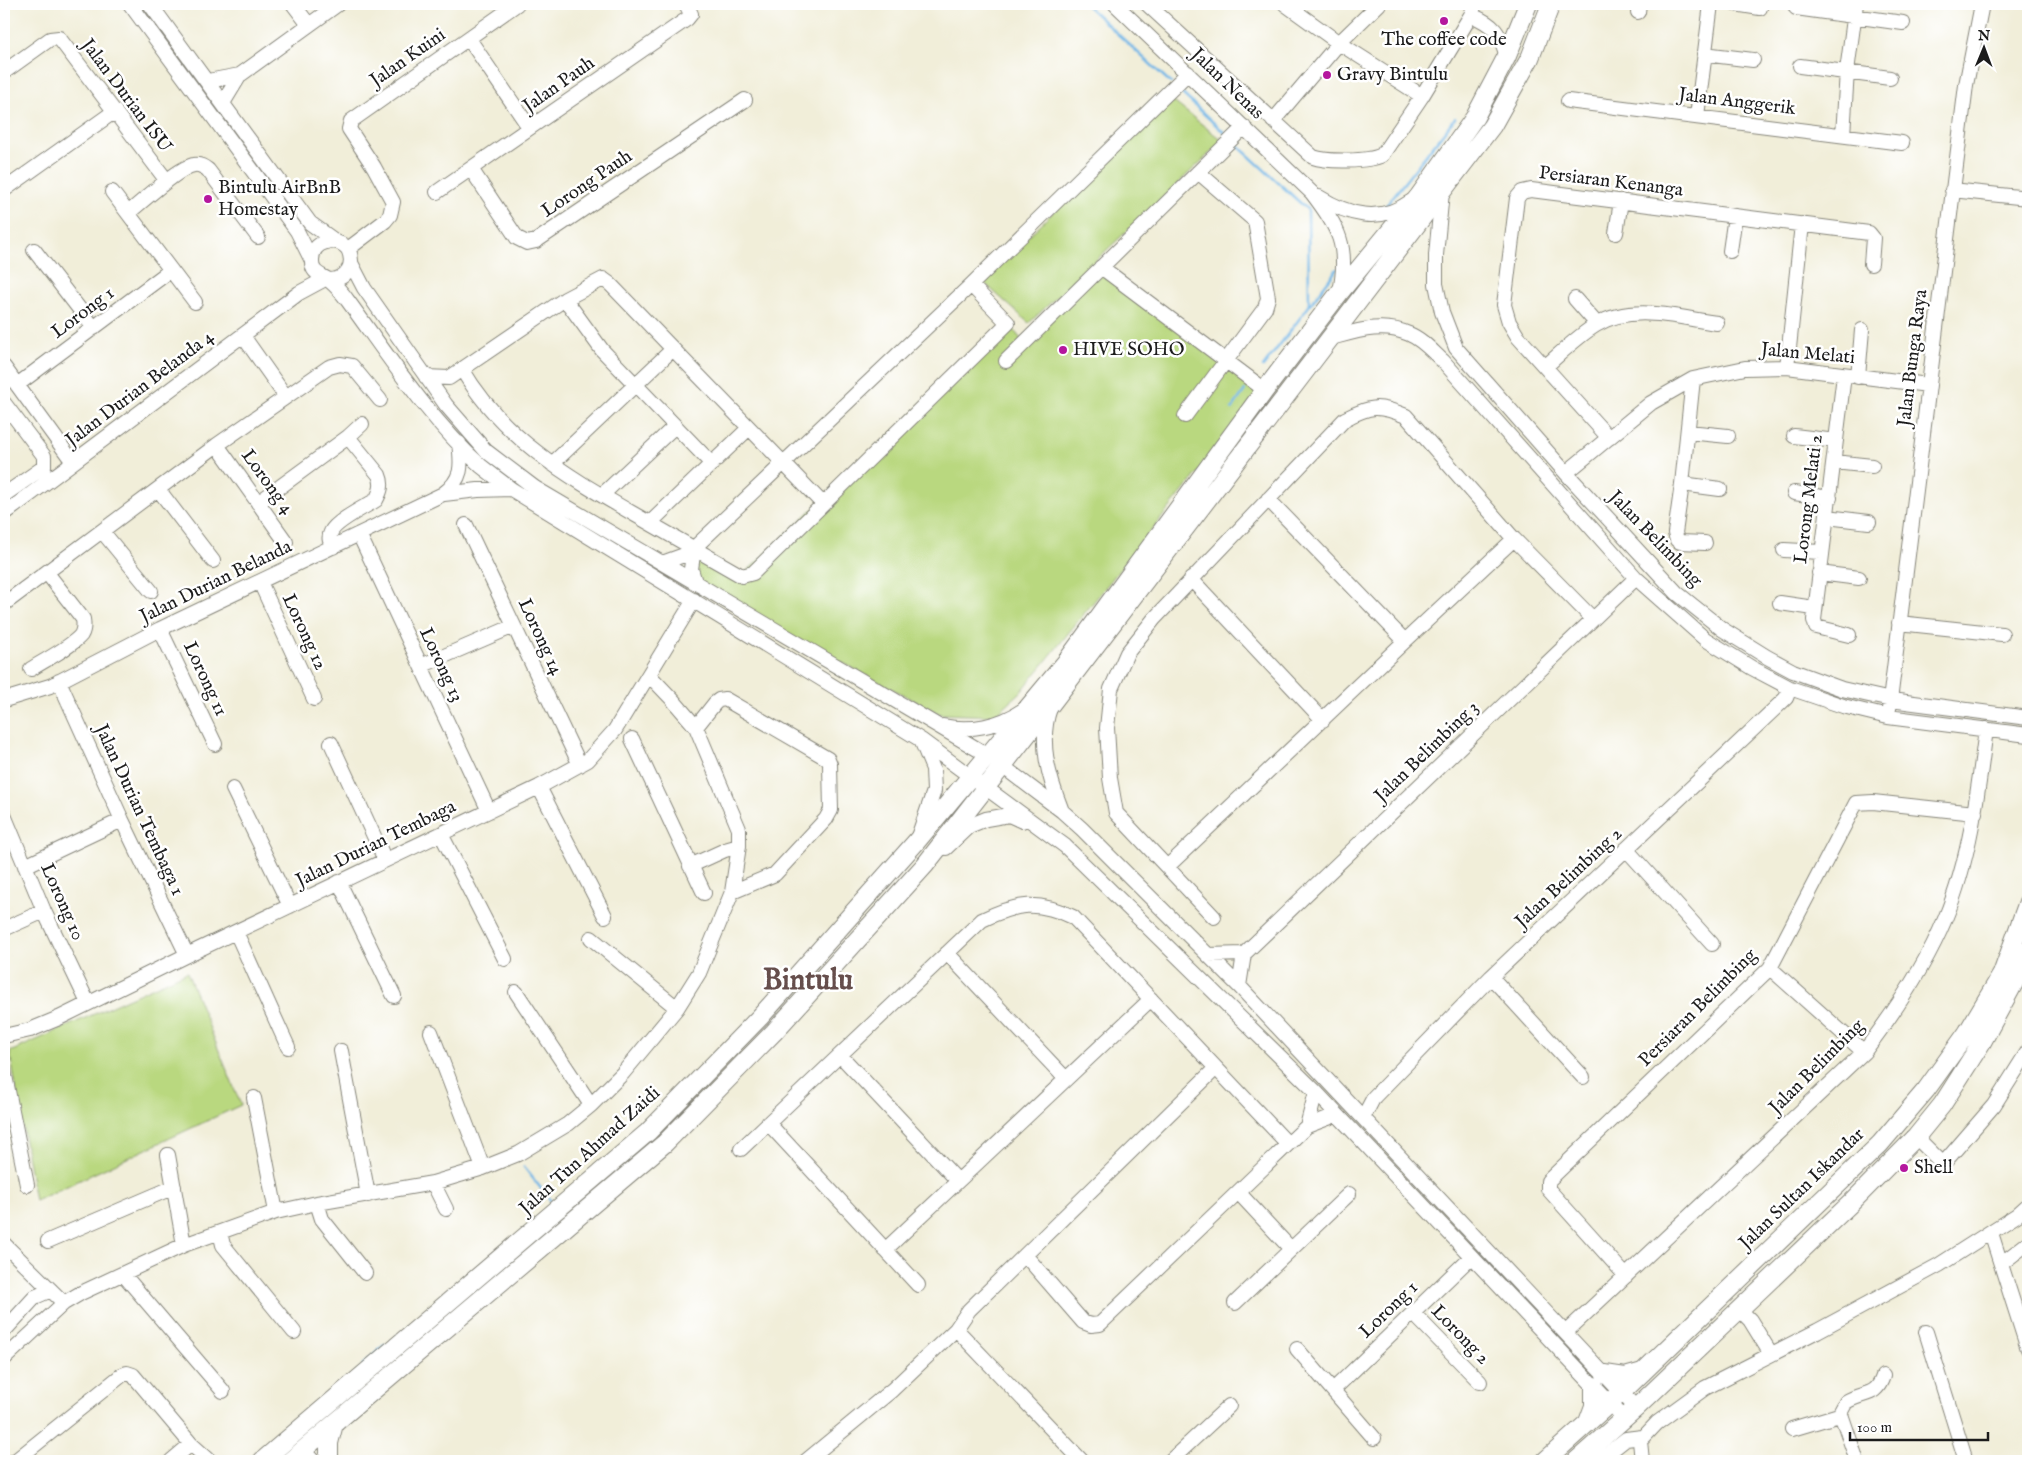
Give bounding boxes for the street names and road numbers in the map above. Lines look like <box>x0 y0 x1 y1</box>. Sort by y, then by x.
street label: Jalan Kuini <box>364 23 451 94</box>
street label: Jalan Durian ISU <box>74 33 177 159</box>
street label: Jalan Nenas <box>1184 42 1269 125</box>
street label: Jalan Pauh <box>517 52 600 120</box>
street label: Jalan Anggerik <box>1675 83 1798 121</box>
street label: Lorong Pauh <box>537 145 637 223</box>
street label: Persiaran Kenanga <box>1537 161 1685 203</box>
street label: Lorong 1 <box>47 282 119 344</box>
street label: Jalan Bunga Raya <box>1892 287 1933 430</box>
street label: Jalan Durian Belanda 4 <box>60 325 219 454</box>
street label: Jalan Melati <box>1758 338 1856 370</box>
street label: Lorong Melati 2 <box>1789 433 1829 565</box>
street label: Lorong 4 <box>235 445 299 520</box>
street label: Jalan Belimbing <box>1602 484 1708 593</box>
street label: Jalan Durian Belanda <box>134 534 297 630</box>
street label: Lorong 12 <box>276 590 332 674</box>
street label: Lorong 14 <box>512 595 568 680</box>
street label: Lorong 13 <box>413 624 469 706</box>
street label: Lorong 11 <box>177 638 233 720</box>
street label: Jalan Belimbing 3 <box>1368 696 1484 809</box>
street label: Jalan Durian Tembaga 1 <box>88 719 189 900</box>
street label: Jalan Durian Tembaga <box>290 794 461 894</box>
street label: Jalan Belimbing 2 <box>1509 822 1628 935</box>
street label: Lorong 10 <box>34 860 90 944</box>
street label: Persiaran Belimbing <box>1634 943 1763 1072</box>
street label: Jalan Belimbing <box>1763 1014 1870 1121</box>
street label: Jalan Tun Ahmad Zaidi <box>513 1081 665 1222</box>
street label: Jalan Sultan Iskandar <box>1733 1123 1870 1257</box>
street label: Lorong 1 <box>1355 1276 1423 1344</box>
street label: Lorong 2 <box>1425 1300 1495 1370</box>

